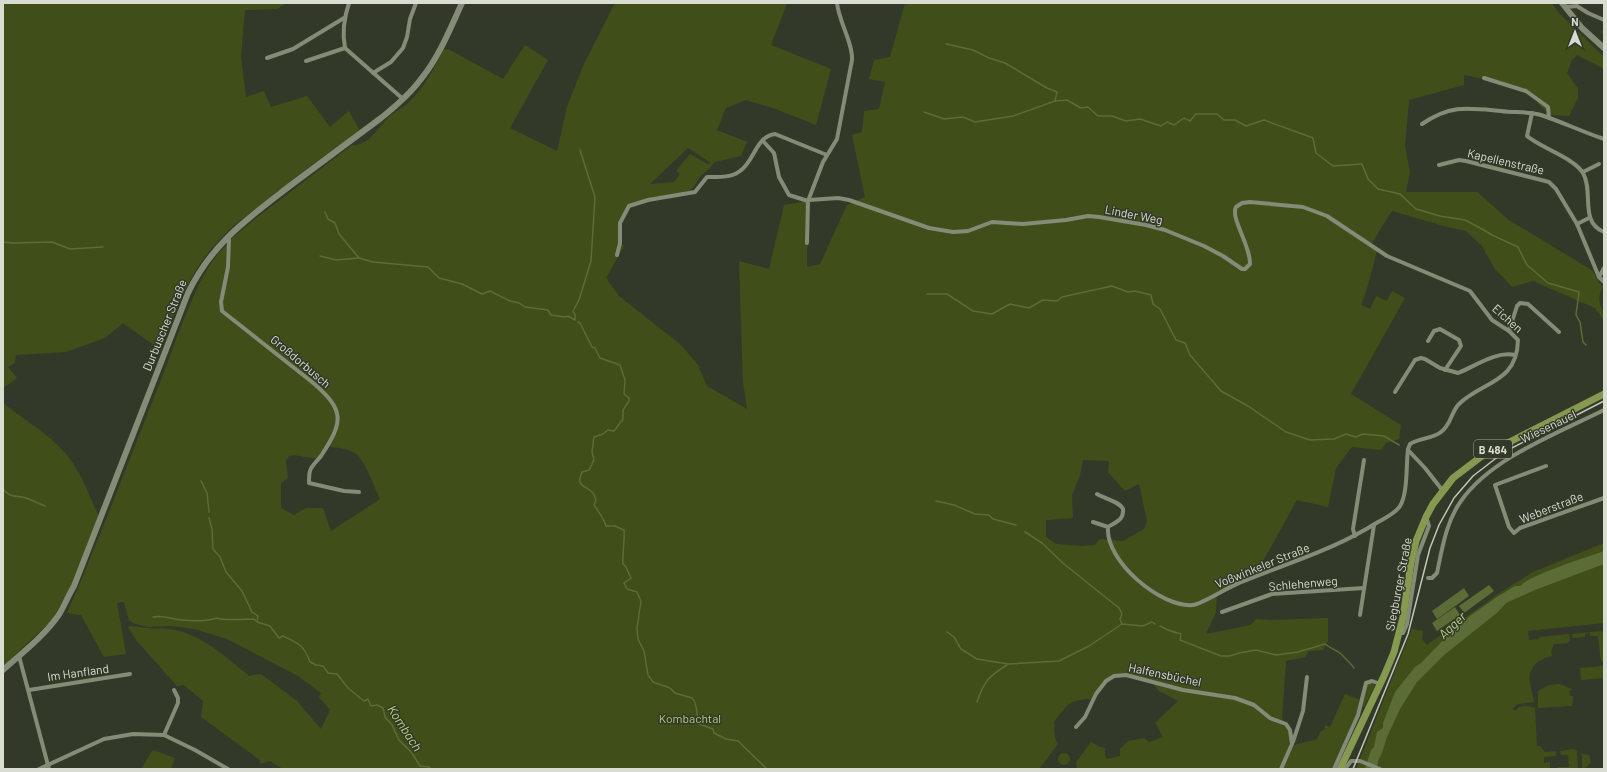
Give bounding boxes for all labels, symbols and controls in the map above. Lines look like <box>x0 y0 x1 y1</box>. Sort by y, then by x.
north arrow <box>1555 12 1595 52</box>
text: N <box>1571 15 1579 28</box>
street label: Kapellenstraße <box>1466 145 1546 177</box>
street label: Linder Weg <box>1104 202 1164 226</box>
street label: Durbuscher Straße <box>139 277 189 373</box>
street label: Eichen <box>1490 301 1526 335</box>
street label: Großdorbusch <box>268 332 334 390</box>
street label: Wiesenauel <box>1518 407 1578 445</box>
road number: B 484 <box>1474 440 1512 458</box>
street label: Weberstraße <box>1517 488 1585 526</box>
street label: Siegburger Straße <box>1382 536 1414 632</box>
street label: Voßwinkeler Straße <box>1213 540 1311 590</box>
street label: Schlehenweg <box>1268 573 1338 593</box>
water label: Agger <box>1435 608 1470 642</box>
street label: Halfensbüchel <box>1127 659 1203 689</box>
street label: Im Hanfland <box>46 661 110 683</box>
water label: Kombach <box>384 702 426 754</box>
park label: Kombachtal <box>659 711 721 725</box>

